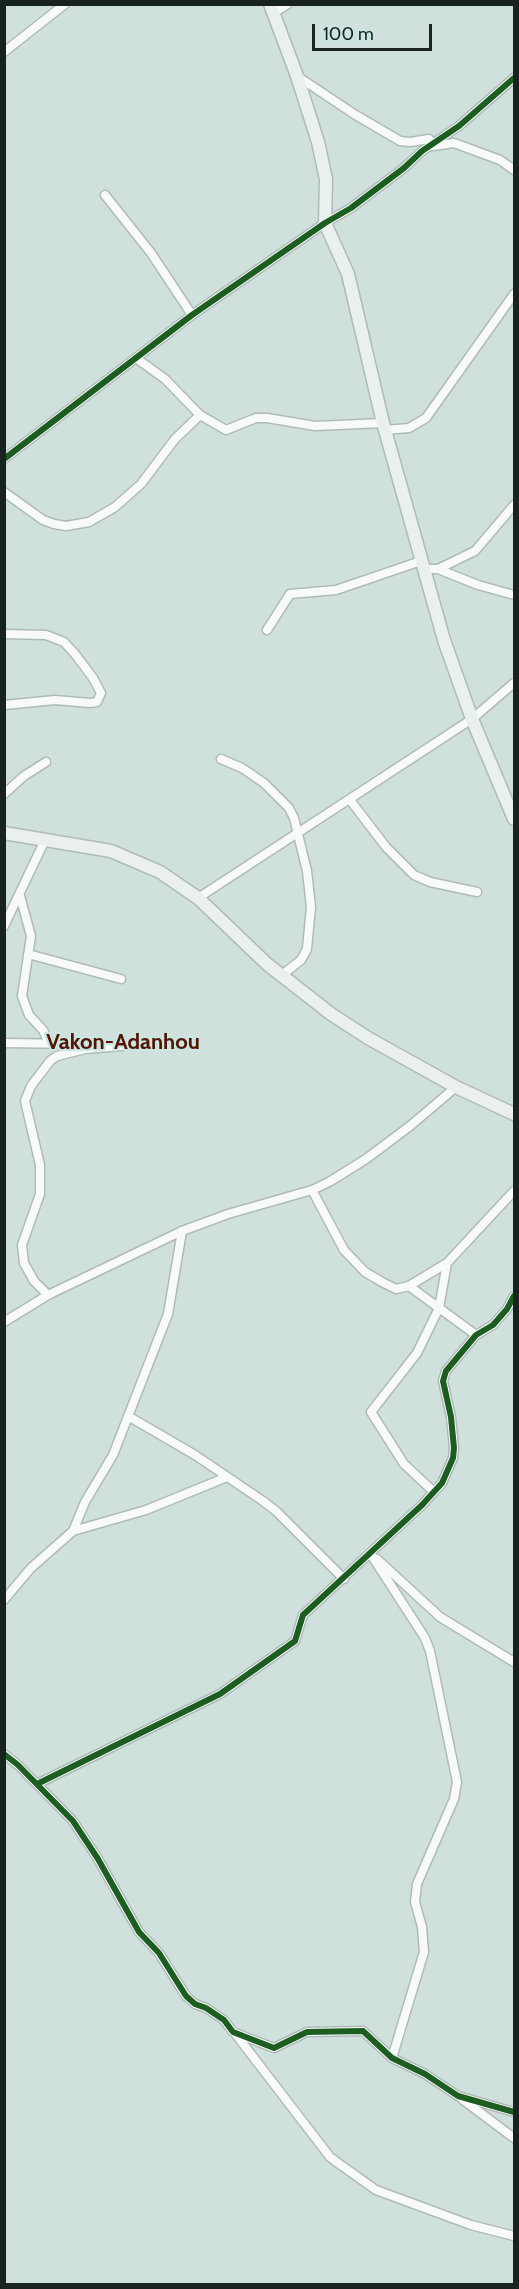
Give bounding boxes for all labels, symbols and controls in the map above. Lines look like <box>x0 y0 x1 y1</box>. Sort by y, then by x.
scale bar <box>315 12 435 50</box>
text: 100 m <box>323 23 374 45</box>
district label: Vakon-Adanhou <box>46 1030 200 1056</box>

